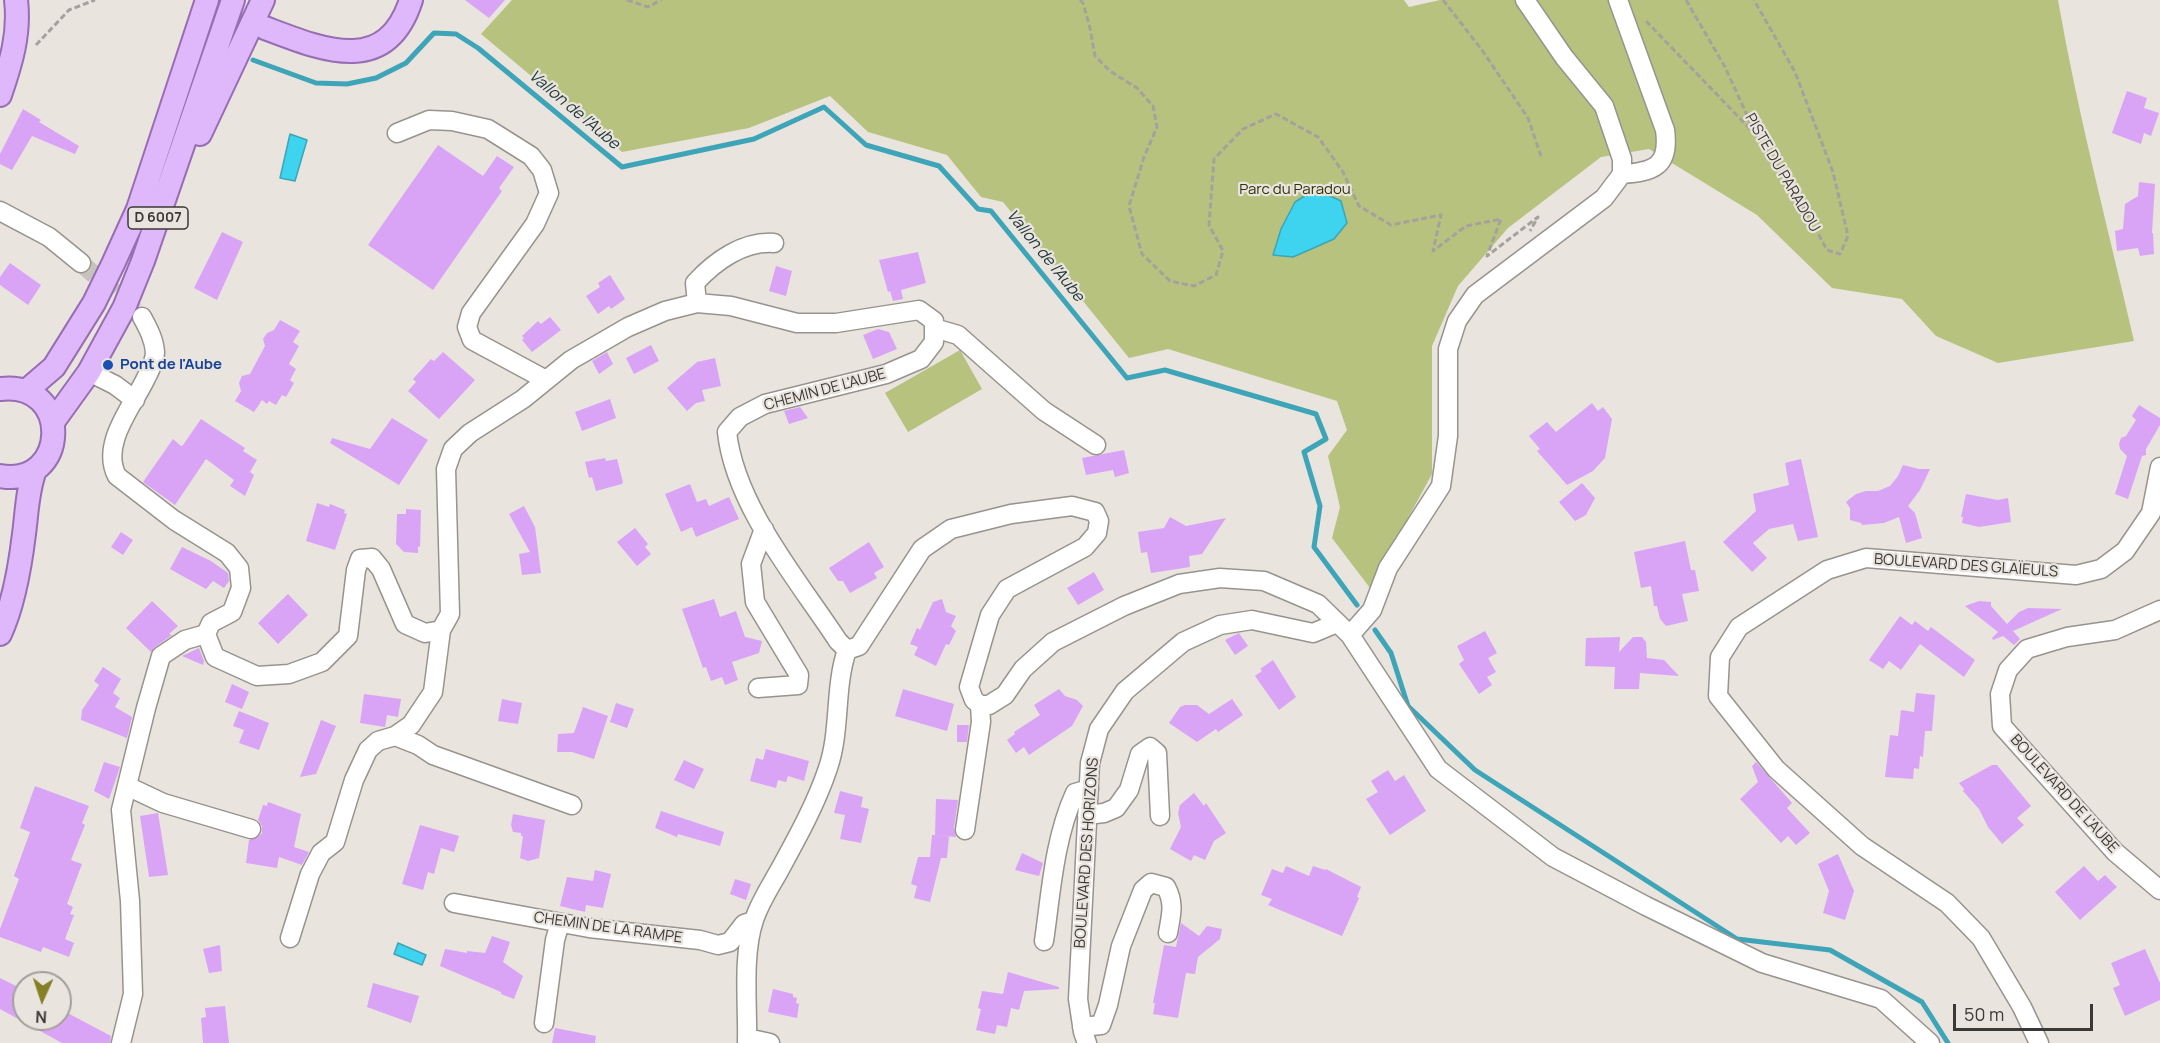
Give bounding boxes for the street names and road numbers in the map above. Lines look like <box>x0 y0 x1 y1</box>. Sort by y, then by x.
street label: PISTE DU PARADOU <box>1741 110 1823 236</box>
road number: D 6007 <box>128 207 188 229</box>
street label: CHEMIN DE L'AUBE <box>762 365 888 415</box>
street label: BOULEVARD DES GLAÏEULS <box>1873 551 2059 581</box>
street label: BOULEVARD DE L'AUBE <box>2006 731 2122 857</box>
street label: BOULEVARD DES HORIZONS <box>1071 757 1103 949</box>
street label: CHEMIN DE LA RAMPE <box>533 909 683 947</box>

